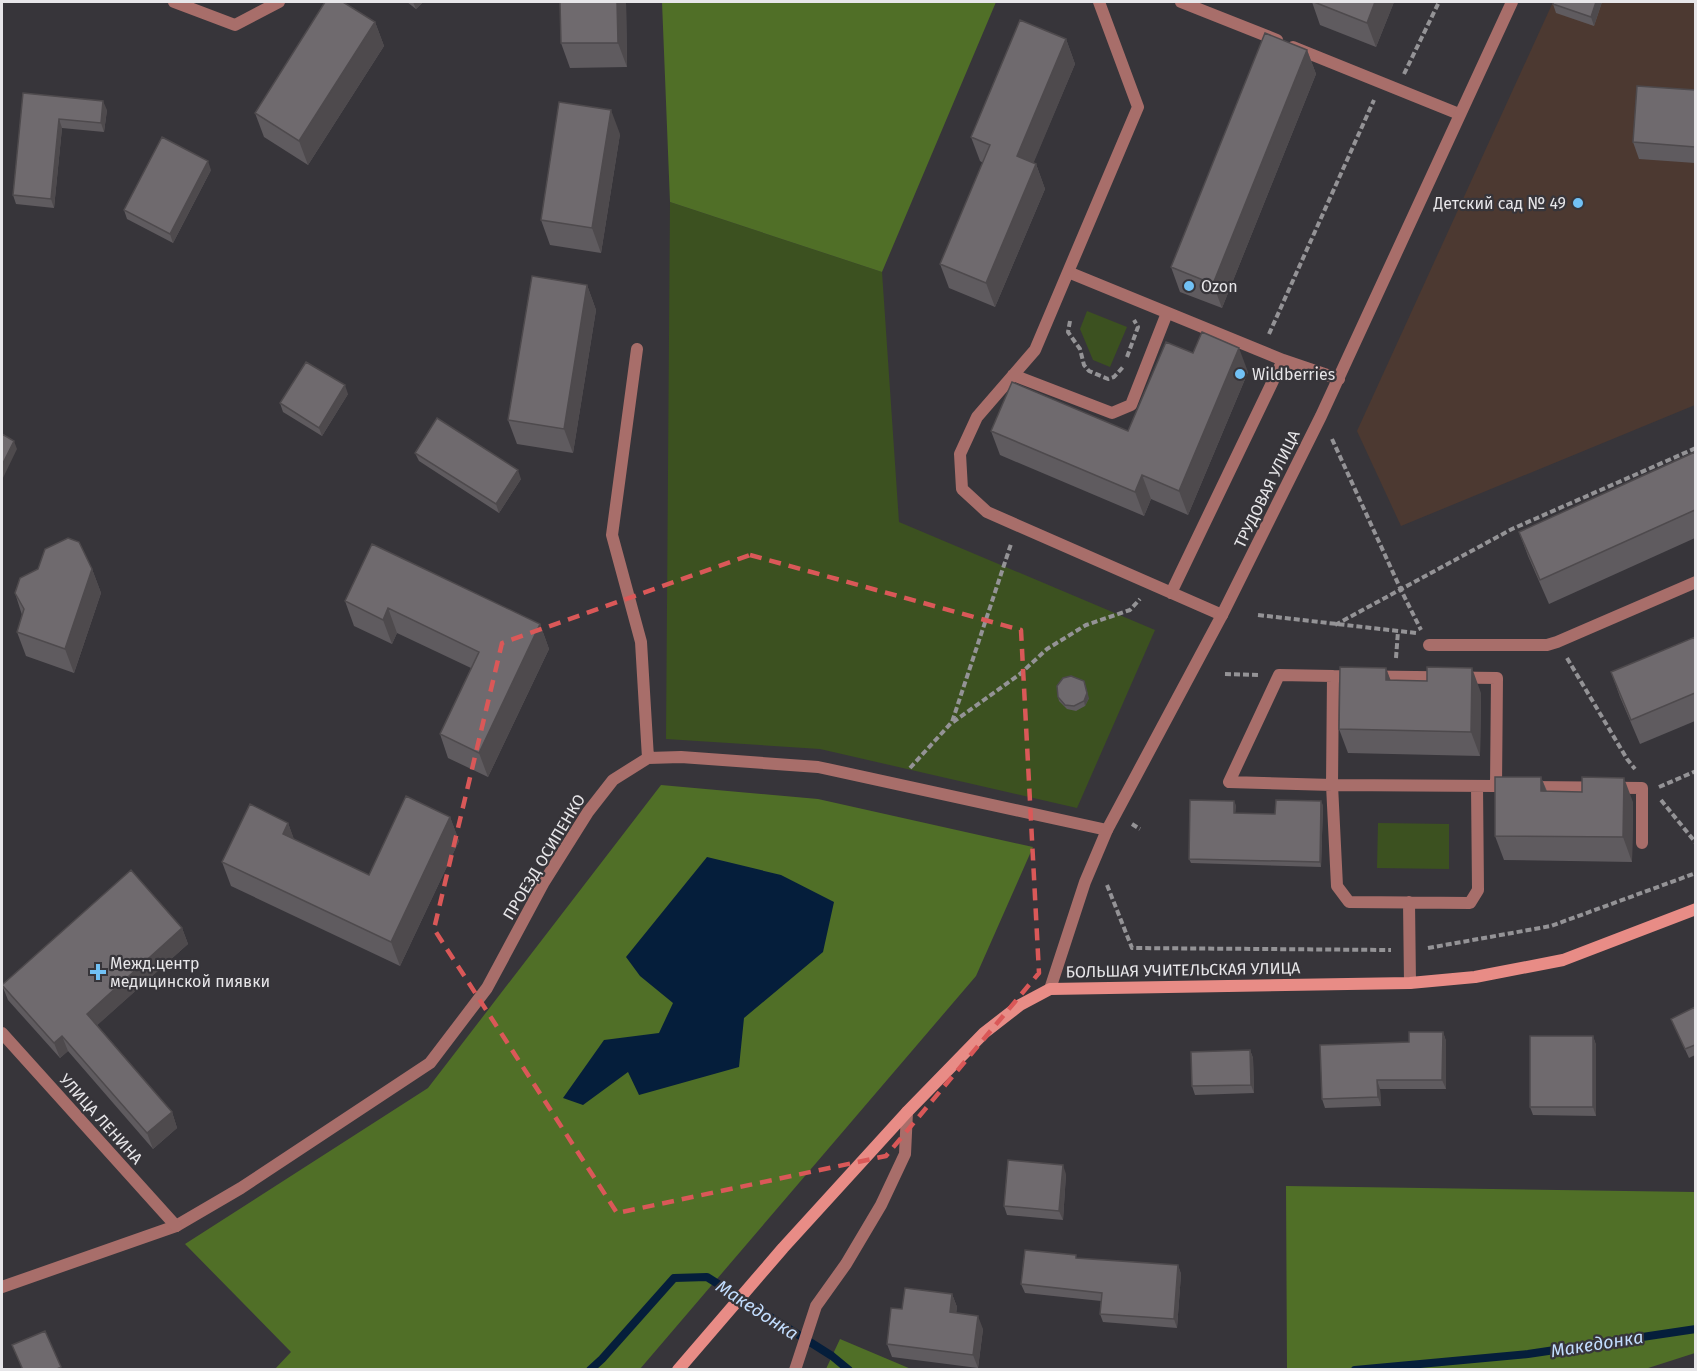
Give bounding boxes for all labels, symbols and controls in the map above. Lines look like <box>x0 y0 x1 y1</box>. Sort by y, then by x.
place label: Детский сад № 49 <box>1433 194 1566 213</box>
marker: Детский сад № 49 <box>1571 196 1585 210</box>
place label: Ozon <box>1201 277 1238 296</box>
marker: Ozon <box>1182 279 1196 293</box>
place label: Wildberries <box>1252 365 1335 384</box>
marker: Wildberries <box>1233 367 1247 381</box>
street label: ТРУДОВАЯ УЛИЦА <box>1230 426 1304 551</box>
street label: ПРОЕЗД ОСИПЕНКО <box>499 791 589 923</box>
place label: Межд.центр медицинской пиявки <box>110 954 270 991</box>
street label: БОЛЬШАЯ УЧИТЕЛЬСКАЯ УЛИЦА <box>1066 958 1301 982</box>
marker: Межд.центр медицинской пиявки <box>91 965 105 979</box>
street label: УЛИЦА ЛЕНИНА <box>56 1070 147 1169</box>
water label: Македонка <box>712 1275 802 1345</box>
water label: Македонка <box>1549 1326 1645 1362</box>

